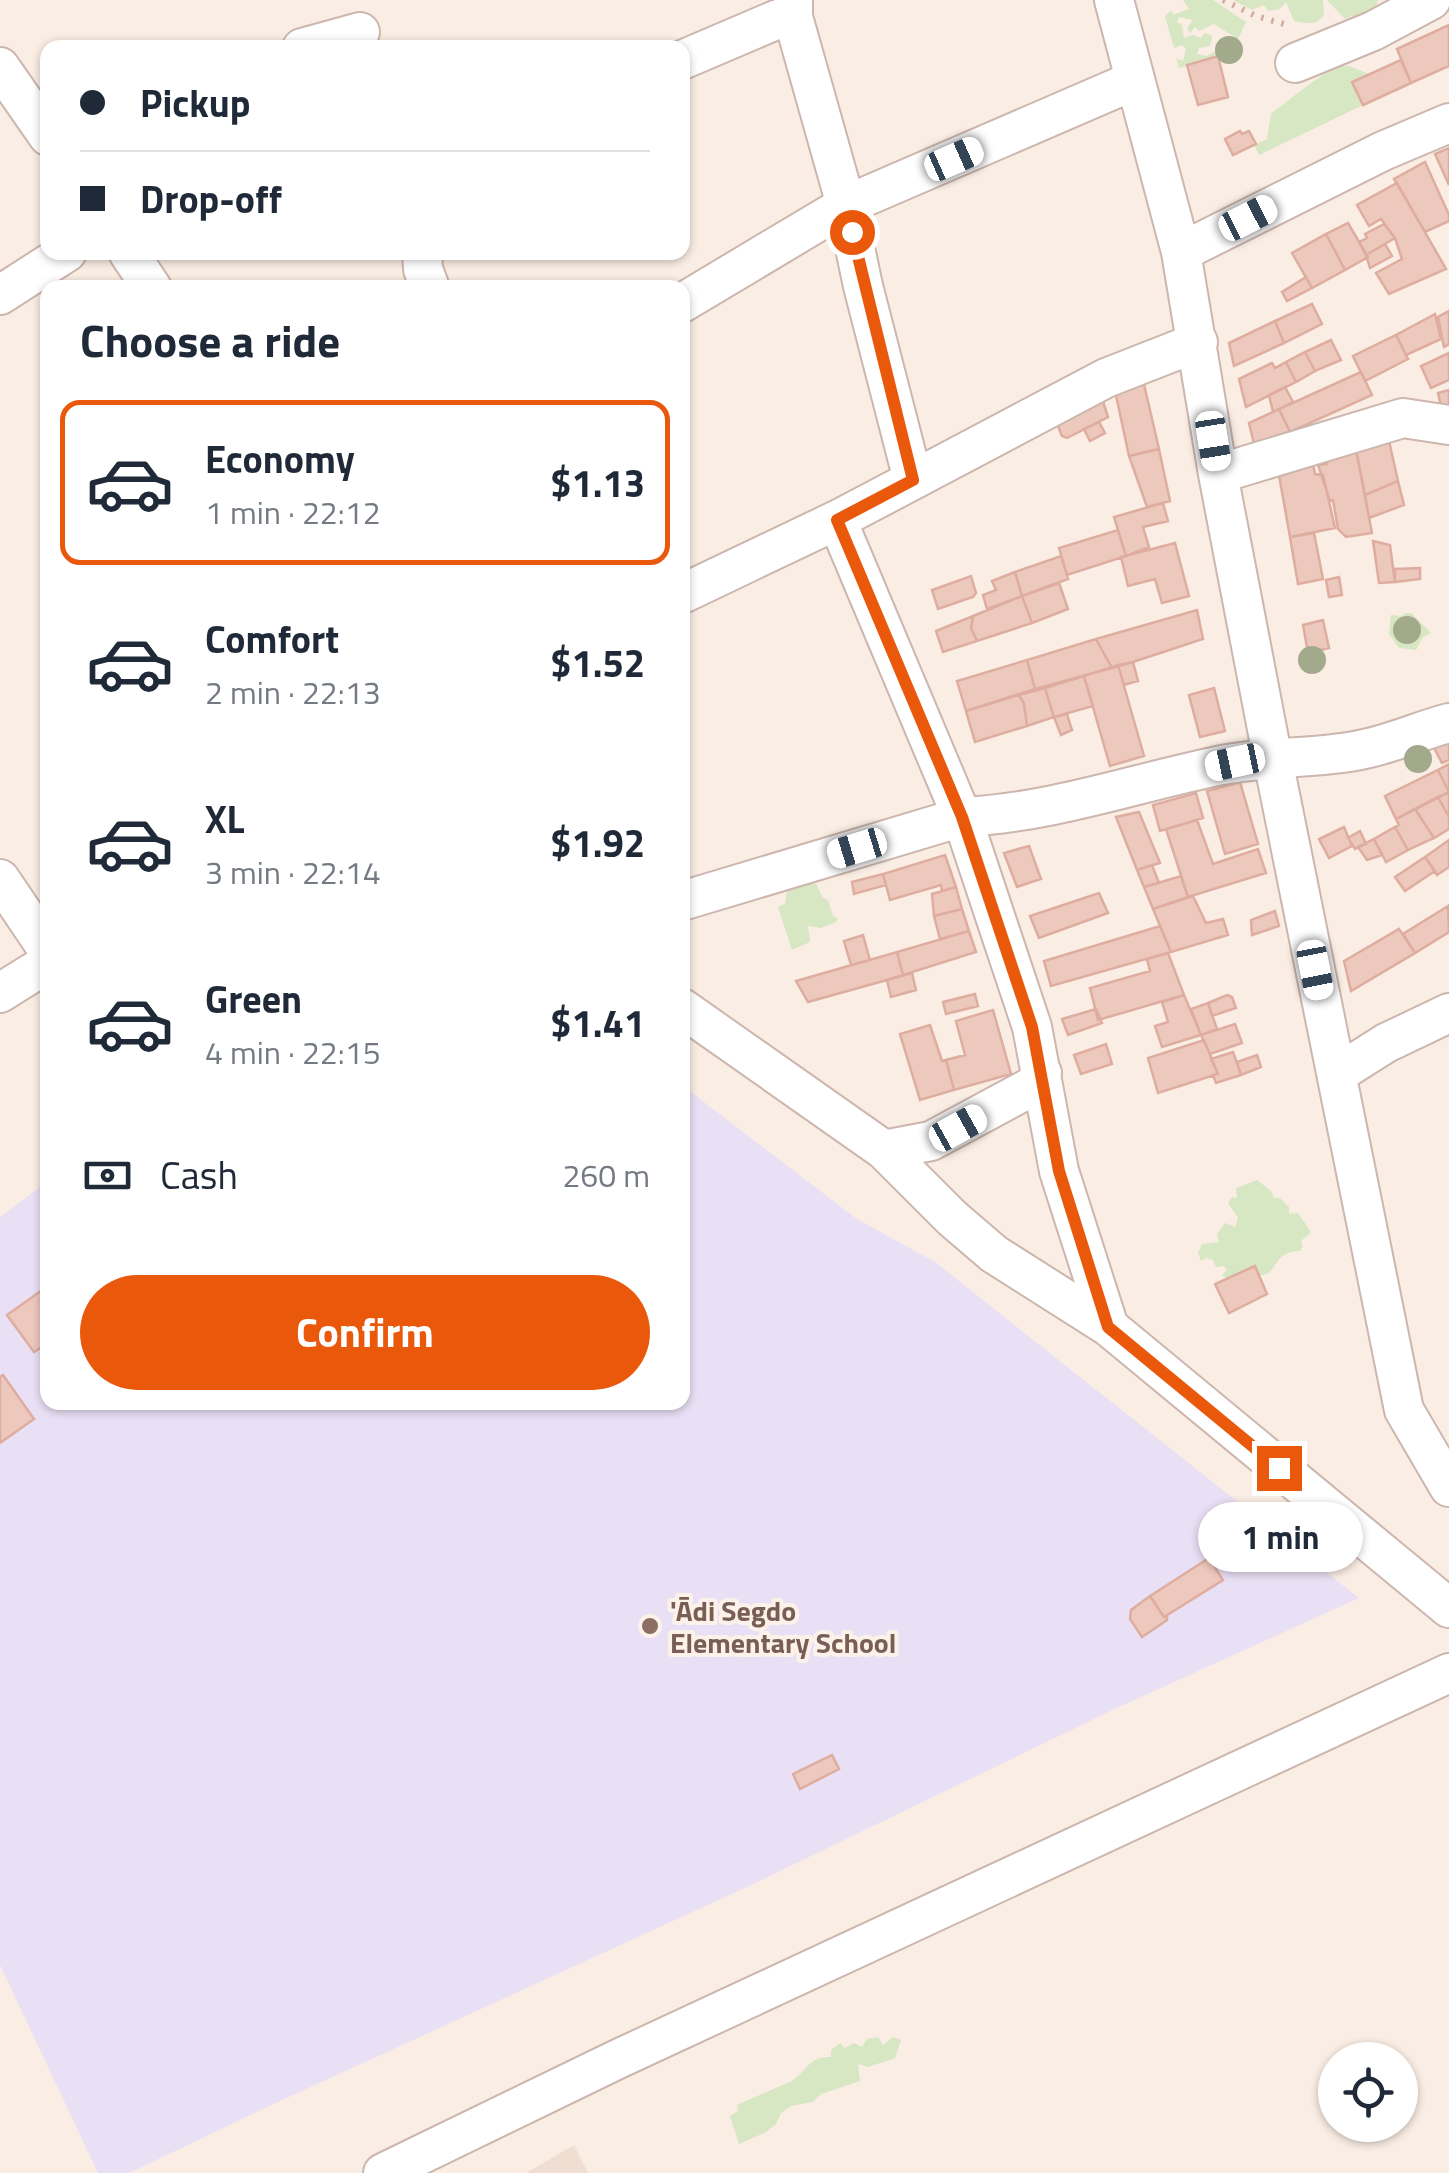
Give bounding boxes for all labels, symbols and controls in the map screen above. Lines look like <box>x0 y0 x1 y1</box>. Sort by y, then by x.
text: Pickup <box>140 74 250 132</box>
car <box>920 133 988 185</box>
text: Drop-off <box>140 170 282 228</box>
car <box>1214 191 1282 245</box>
route start <box>830 210 875 255</box>
text: Choose a ride <box>80 306 340 374</box>
car <box>1193 409 1233 473</box>
text: Economy <box>205 430 355 488</box>
icon: car <box>85 438 175 528</box>
text: $1.13 <box>550 454 645 512</box>
text: 1 min · 22:12 <box>205 488 381 536</box>
text: Comfort <box>205 610 339 668</box>
icon: car <box>85 618 175 708</box>
text: $1.52 <box>550 634 645 692</box>
text: 2 min · 22:13 <box>205 668 381 716</box>
car <box>1203 741 1267 783</box>
text: XL <box>205 790 245 848</box>
icon: car <box>85 798 175 888</box>
text: $1.92 <box>550 814 645 872</box>
car <box>824 825 890 871</box>
text: 3 min · 22:14 <box>205 848 381 896</box>
car <box>1295 938 1335 1002</box>
text: Green <box>205 970 302 1028</box>
icon: car <box>85 978 175 1068</box>
text: $1.41 <box>550 994 645 1052</box>
text: 4 min · 22:15 <box>205 1028 381 1076</box>
car <box>924 1100 992 1156</box>
text: Cash <box>160 1146 238 1204</box>
icon: cash <box>80 1148 135 1203</box>
text: 260 m <box>562 1151 650 1199</box>
button: Confirm <box>80 1275 650 1390</box>
route end <box>1257 1446 1302 1491</box>
callout: 1 min <box>1196 1503 1362 1573</box>
text: 1 min <box>1242 1513 1319 1561</box>
place label: 'Ādi Segdo Elementary School <box>670 1589 896 1664</box>
marker: 'Ādi Segdo Elementary School <box>639 1615 661 1637</box>
map controls <box>1318 2042 1418 2142</box>
button: locate <box>1318 2042 1418 2142</box>

